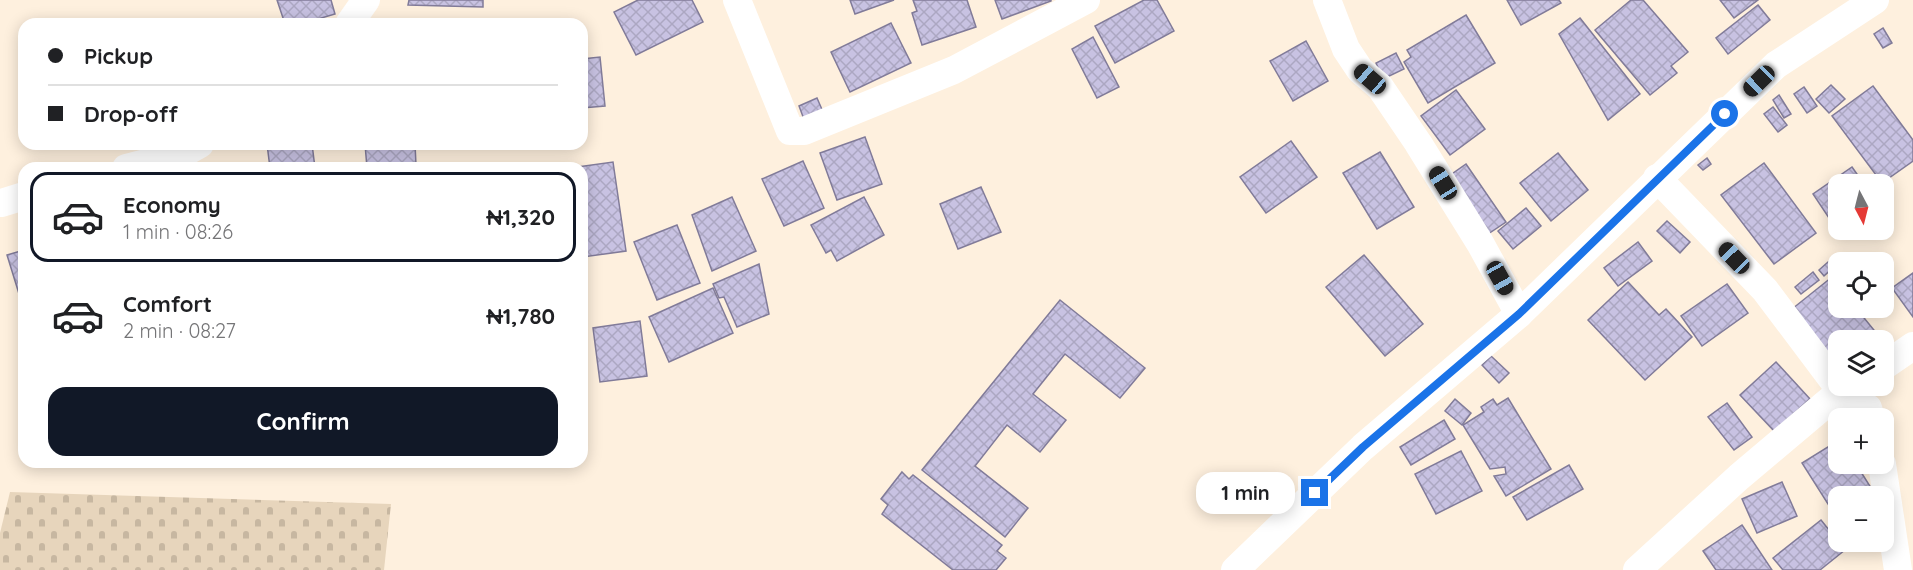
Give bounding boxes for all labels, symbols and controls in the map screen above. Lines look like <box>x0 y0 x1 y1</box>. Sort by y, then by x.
text: Pickup <box>84 42 153 70</box>
car <box>1351 60 1389 98</box>
car <box>1740 62 1778 100</box>
text: Drop-off <box>84 100 178 128</box>
route start <box>1711 100 1738 127</box>
car <box>1426 163 1460 203</box>
north arrow <box>1828 174 1894 240</box>
map controls <box>1828 174 1894 552</box>
icon: car <box>51 190 105 244</box>
text: Economy <box>123 191 221 219</box>
text: ₦1,320 <box>486 203 555 231</box>
text: 1 min · 08:26 <box>123 219 233 244</box>
car <box>1715 239 1753 277</box>
button: locate <box>1828 252 1894 318</box>
car <box>1483 258 1517 298</box>
icon: car <box>51 289 105 343</box>
text: Comfort <box>123 290 212 318</box>
text: ₦1,780 <box>487 302 555 330</box>
text: 2 min · 08:27 <box>123 318 236 343</box>
button: layers <box>1828 330 1894 396</box>
button: Confirm <box>48 387 558 456</box>
button: + <box>1828 408 1894 474</box>
callout: 1 min <box>1195 472 1294 514</box>
route end <box>1301 479 1328 506</box>
text: 1 min <box>1221 480 1270 505</box>
button: − <box>1828 486 1894 552</box>

